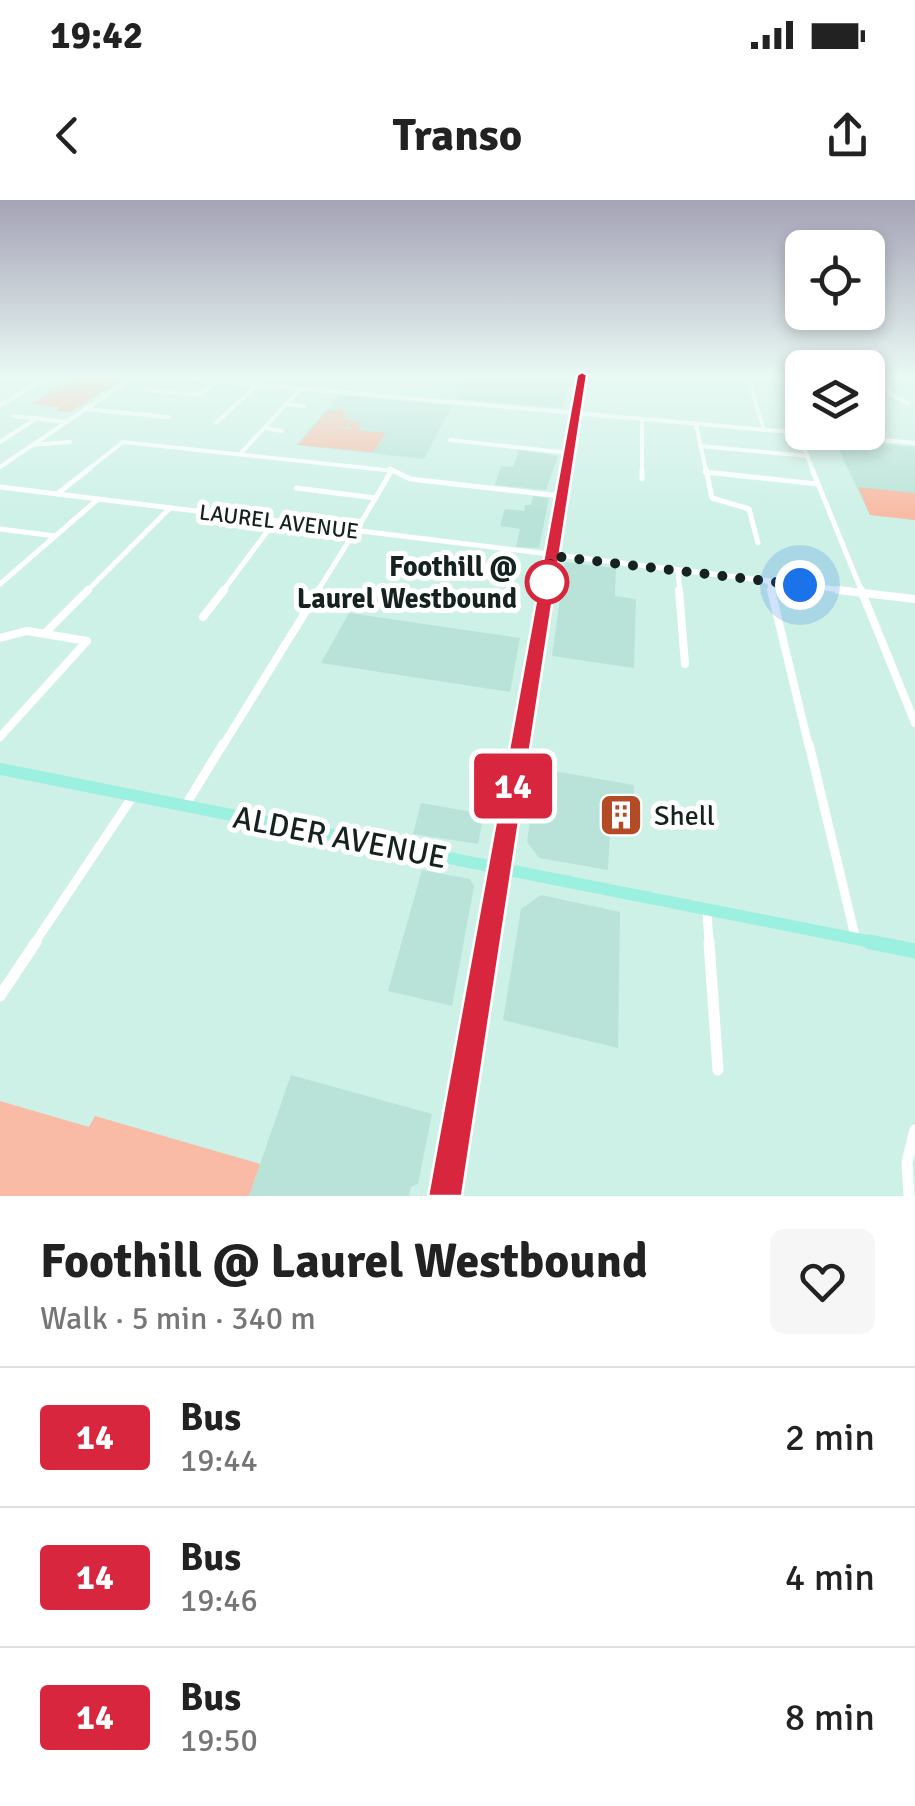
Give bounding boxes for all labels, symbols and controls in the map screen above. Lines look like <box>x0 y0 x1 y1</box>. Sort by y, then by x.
text: 19:42 <box>50 12 143 59</box>
icon: back <box>40 108 95 163</box>
text: Transo <box>393 108 522 163</box>
icon: share <box>820 108 875 163</box>
map controls <box>785 230 885 450</box>
button: locate <box>785 230 885 330</box>
button: layers <box>785 350 885 450</box>
street label: LAUREL AVENUE <box>198 498 360 545</box>
place label: Foothill @ Laurel Westbound <box>297 550 517 616</box>
your location <box>775 560 825 610</box>
marker: Foothill @ Laurel Westbound <box>526 561 568 603</box>
line badge: 14 <box>468 754 558 818</box>
text: 14 <box>494 765 532 808</box>
building icon: Shell <box>598 792 644 838</box>
street label: ALDER AVENUE <box>230 798 450 877</box>
place label: Shell <box>654 799 715 833</box>
button: heart <box>770 1229 875 1334</box>
text: Foothill @ Laurel Westbound <box>40 1232 648 1291</box>
text: Walk · 5 min · 340 m <box>40 1299 316 1338</box>
text: Bus <box>180 1394 241 1441</box>
text: 2 min <box>785 1414 875 1461</box>
text: 14 <box>76 1416 114 1459</box>
text: 19:44 <box>180 1441 258 1480</box>
text: Bus <box>180 1534 241 1581</box>
text: 4 min <box>785 1554 875 1601</box>
text: 14 <box>76 1556 114 1599</box>
text: 19:46 <box>180 1581 258 1620</box>
text: Bus <box>180 1674 241 1721</box>
text: 8 min <box>785 1694 875 1741</box>
text: 14 <box>76 1696 114 1739</box>
text: 19:50 <box>180 1721 258 1760</box>

